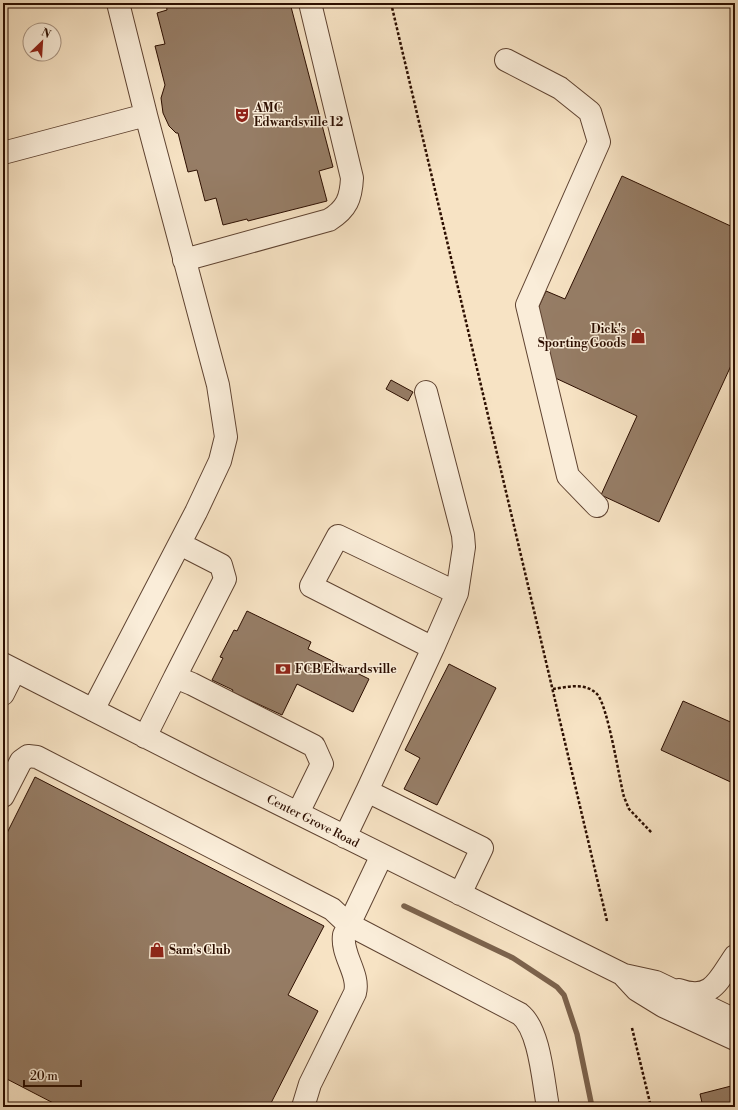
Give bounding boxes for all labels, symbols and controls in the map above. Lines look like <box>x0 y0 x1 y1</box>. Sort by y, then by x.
north arrow <box>22 22 62 62</box>
text: N <box>39 26 53 42</box>
place label: AMC Edwardsville 12 <box>253 101 343 130</box>
theatre icon: AMC Edwardsville 12 <box>233 106 251 124</box>
place label: Dick's Sporting Goods <box>538 322 626 351</box>
shop icon: Dick's Sporting Goods <box>629 327 647 345</box>
bank icon: FCB Edwardsville <box>274 660 292 678</box>
place label: FCB Edwardsville <box>295 662 397 677</box>
street label: Center Grove Road <box>264 792 362 851</box>
shop icon: Sam's Club <box>148 941 166 959</box>
place label: Sam's Club <box>169 943 231 958</box>
scale bar <box>24 1062 81 1088</box>
text: 20 m <box>30 1069 58 1084</box>

